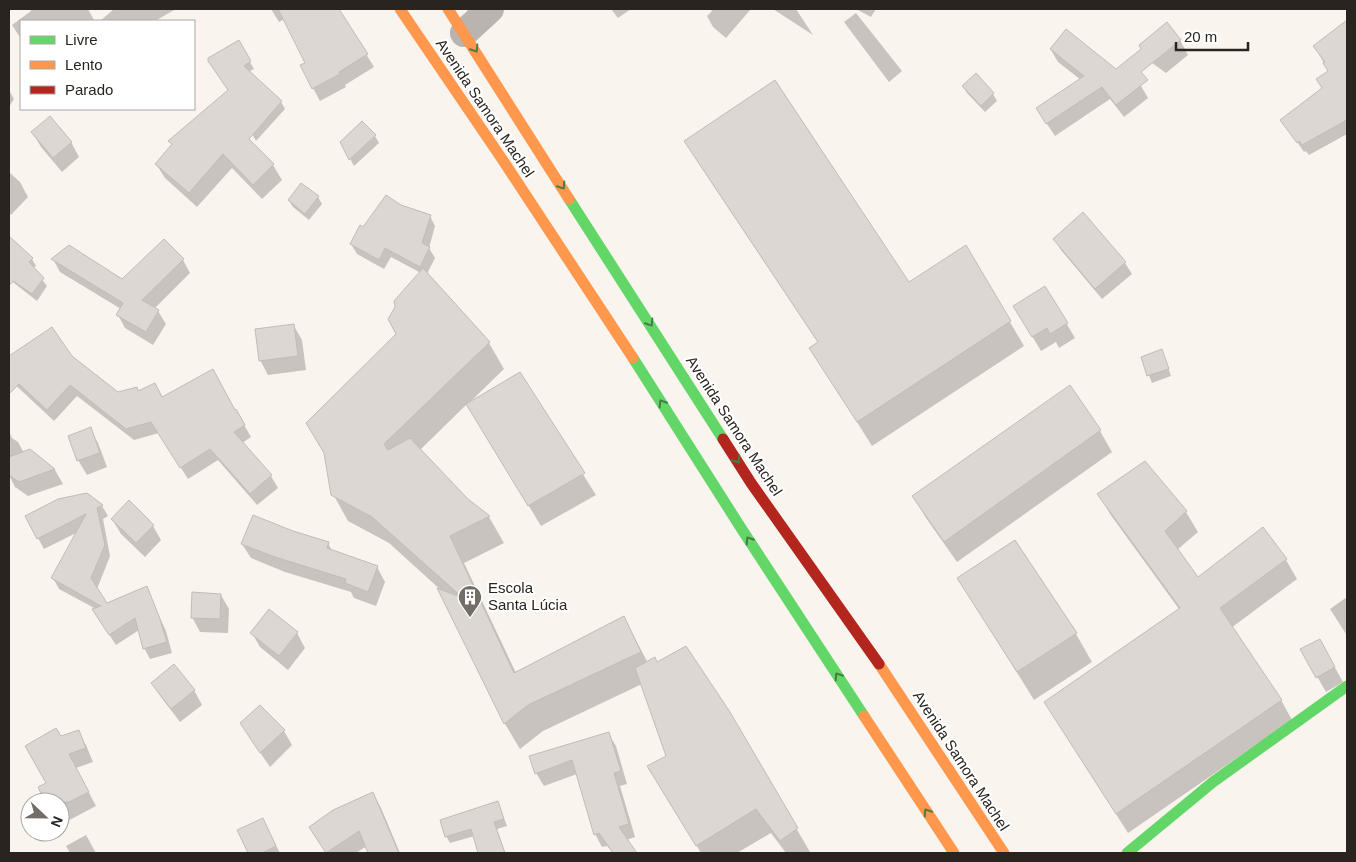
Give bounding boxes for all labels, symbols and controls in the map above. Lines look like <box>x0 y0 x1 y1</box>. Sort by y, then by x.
legend <box>20 20 195 110</box>
scale bar <box>1176 20 1248 52</box>
text: 20 m <box>1184 28 1217 45</box>
text: Livre <box>65 31 98 48</box>
street label: Avenida Samora Machel <box>433 35 538 180</box>
one-way arrow <box>468 44 478 53</box>
text: Lento <box>65 56 103 73</box>
text: Parado <box>65 81 113 98</box>
one-way arrow <box>556 181 565 190</box>
one-way arrow <box>643 318 653 327</box>
street label: Avenida Samora Machel <box>683 353 786 499</box>
one-way arrow <box>659 400 668 409</box>
one-way arrow <box>731 455 740 464</box>
one-way arrow <box>746 537 755 546</box>
place label: Escola Santa Lúcia <box>488 579 568 613</box>
building icon: Escola Santa Lúcia <box>457 584 483 618</box>
one-way arrow <box>835 673 844 682</box>
street label: Avenida Samora Machel <box>910 688 1013 834</box>
north arrow <box>20 792 70 842</box>
one-way arrow <box>924 809 933 818</box>
text: N <box>48 814 66 830</box>

